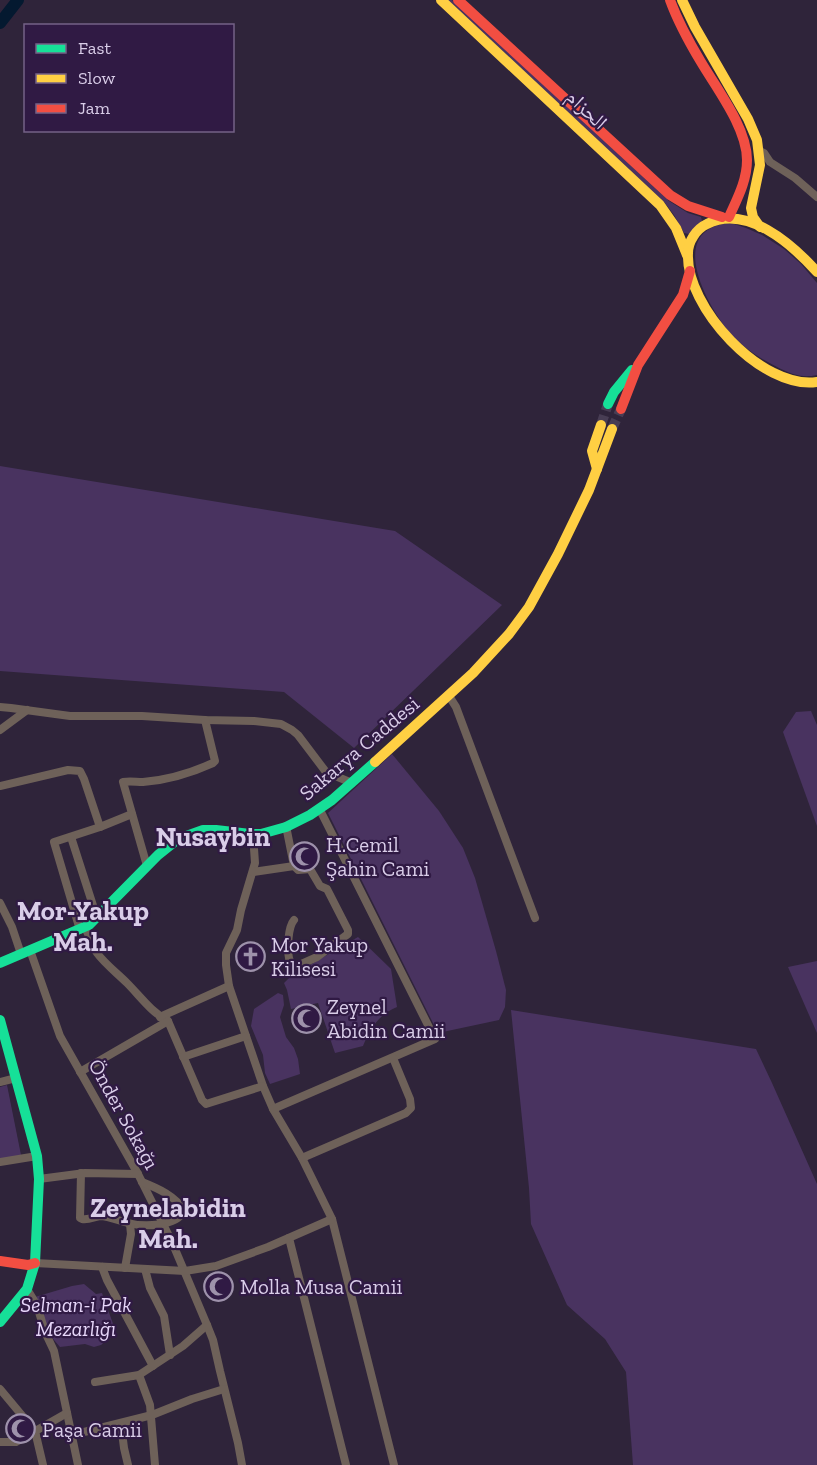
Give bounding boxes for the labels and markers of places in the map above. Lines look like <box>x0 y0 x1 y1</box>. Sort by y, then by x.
place label: H.Cemil Şahin Cami <box>326 832 430 881</box>
mosque icon: H.Cemil Şahin Cami <box>289 840 321 872</box>
place label: Mor Yakup Kilisesi <box>271 932 368 981</box>
church icon: Mor Yakup Kilisesi <box>234 940 266 972</box>
place label: Zeynel Abidin Camii <box>327 994 446 1043</box>
mosque icon: Zeynel Abidin Camii <box>290 1002 322 1034</box>
mosque icon: Molla Musa Camii <box>203 1270 235 1302</box>
place label: Molla Musa Camii <box>240 1274 403 1299</box>
mosque icon: Paşa Camii <box>5 1413 37 1445</box>
place label: Paşa Camii <box>42 1417 142 1442</box>

